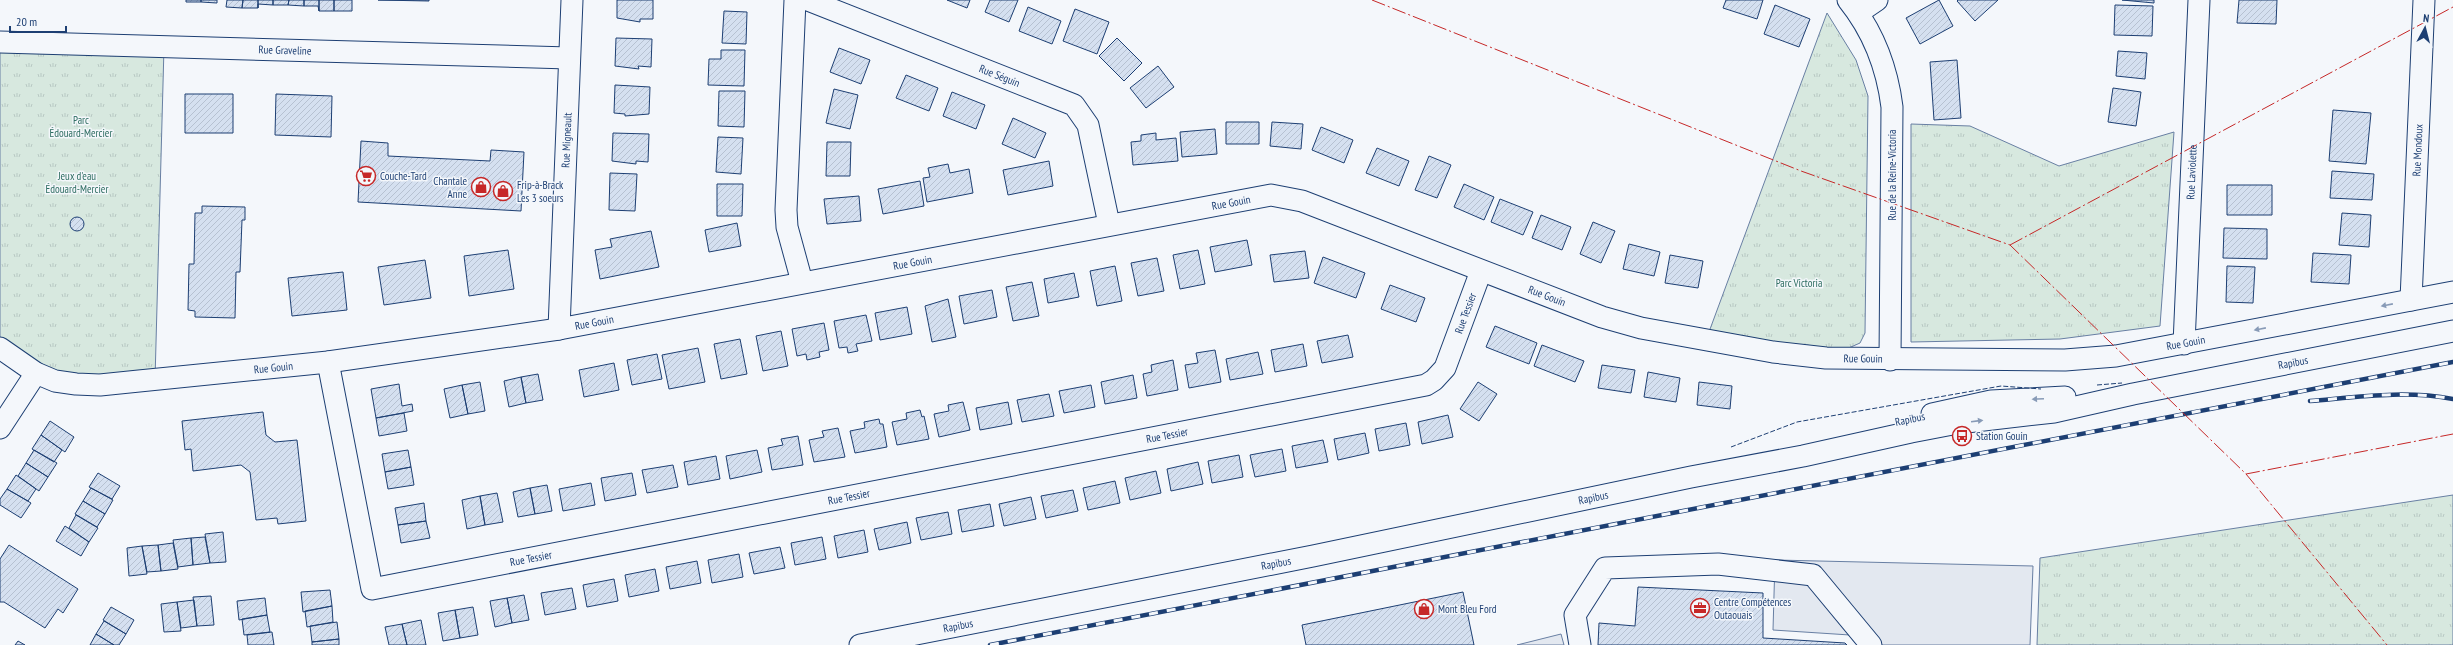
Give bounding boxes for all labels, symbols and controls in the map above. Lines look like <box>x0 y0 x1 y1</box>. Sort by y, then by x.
scale bar <box>10 8 66 34</box>
north arrow <box>2405 8 2445 48</box>
text: N <box>2422 11 2430 25</box>
text: 20 m <box>16 14 37 29</box>
street label: Rue Graveline <box>258 42 312 58</box>
street label: Rue Séguin <box>977 61 1022 90</box>
street label: Rue Migneault <box>558 112 575 168</box>
park label: Parc Édouard-Mercier <box>50 113 112 140</box>
street label: Rue Mondoux <box>2409 123 2426 177</box>
street label: Rue de la Reine-Victoria <box>1885 129 1899 221</box>
street label: Rue Laviolette <box>2183 144 2200 200</box>
supermarket icon: Couche-Tard <box>355 165 377 187</box>
park label: Jeux d'eau Édouard-Mercier <box>46 169 108 196</box>
place label: Couche-Tard <box>380 169 427 183</box>
place label: Chantale Anne <box>433 174 467 201</box>
shop icon: Chantale Anne <box>470 176 492 198</box>
place label: Frip-à-Brack Les 3 soeurs <box>517 178 564 205</box>
shop icon: Frip-à-Brack Les 3 soeurs <box>492 180 514 202</box>
street label: Rue Gouin <box>1210 192 1252 213</box>
street label: Rue Gouin <box>892 252 933 273</box>
park label: Parc Victoria <box>1776 276 1822 290</box>
street label: Rue Gouin <box>1526 282 1568 309</box>
street label: Rue Tessier <box>1451 291 1479 335</box>
one-way arrow <box>2381 302 2393 308</box>
street label: Rue Gouin <box>574 312 615 333</box>
one-way arrow <box>2253 326 2266 332</box>
street label: Rue Gouin <box>2165 332 2206 353</box>
street label: Rue Gouin <box>1843 351 1883 365</box>
street label: Rapibus <box>2277 353 2309 372</box>
street label: Rue Gouin <box>253 359 294 376</box>
one-way arrow <box>2032 395 2045 402</box>
street label: Rapibus <box>1894 409 1926 429</box>
one-way arrow <box>1971 418 1983 424</box>
street label: Rue Tessier <box>1145 424 1189 446</box>
bus stop icon: Station Gouin <box>1951 425 1973 447</box>
place label: Station Gouin <box>1976 429 2028 443</box>
street label: Rue Tessier <box>827 486 871 508</box>
street label: Rapibus <box>1577 487 1610 507</box>
street label: Rue Tessier <box>509 547 553 569</box>
street label: Rapibus <box>1260 553 1292 573</box>
place label: Centre Compétences Outaouais <box>1714 595 1792 622</box>
office icon: Centre Compétences Outaouais <box>1689 597 1711 619</box>
shop icon: Mont Bleu Ford <box>1413 598 1435 620</box>
place label: Mont Bleu Ford <box>1438 602 1497 616</box>
street label: Rapibus <box>942 616 975 635</box>

